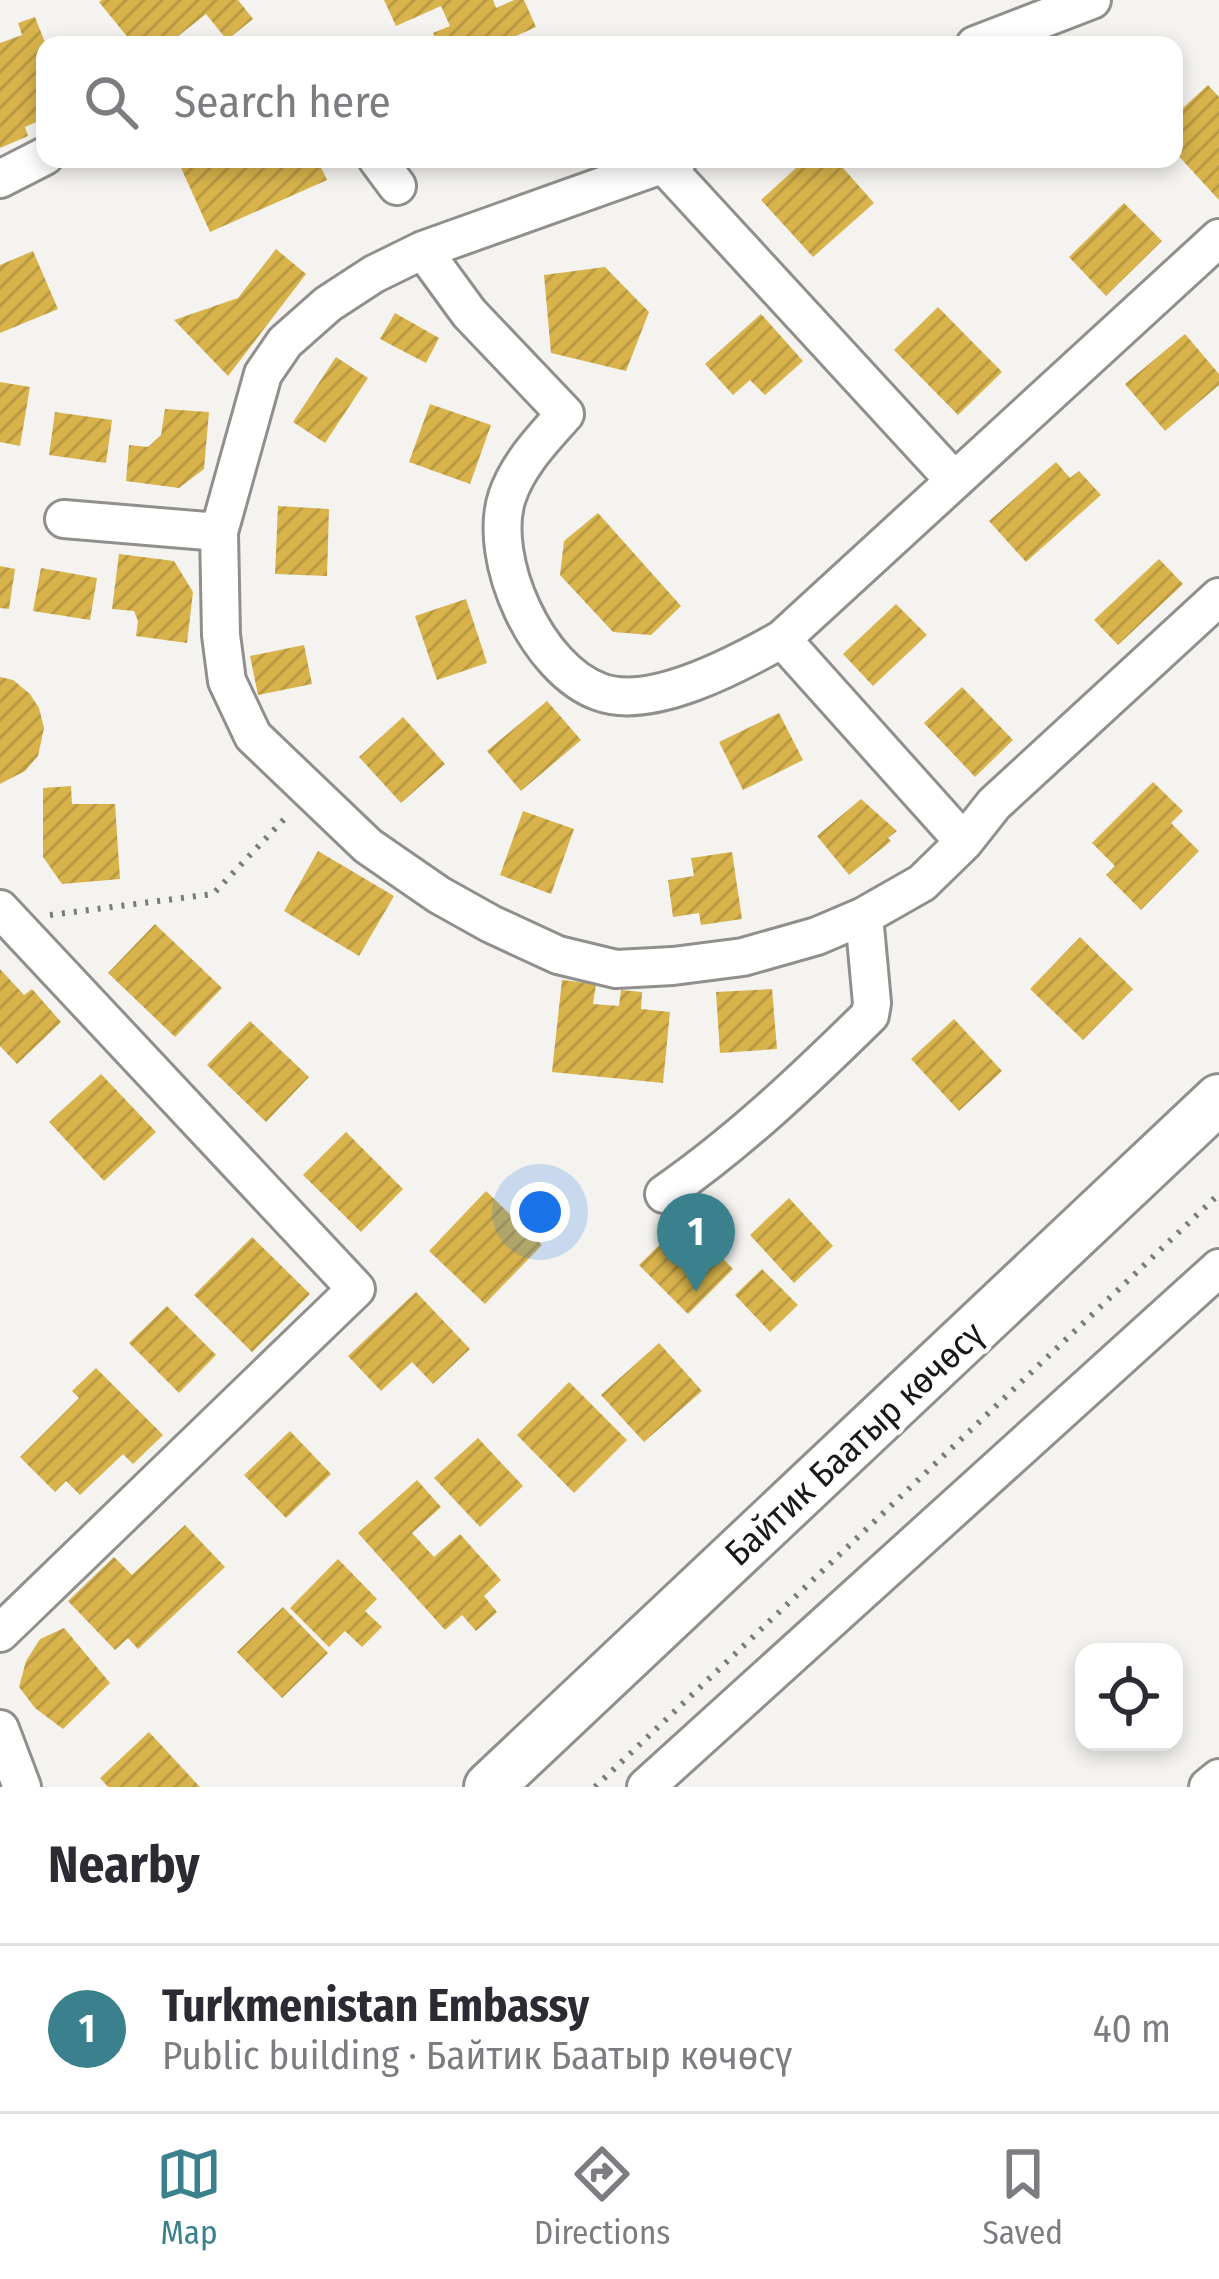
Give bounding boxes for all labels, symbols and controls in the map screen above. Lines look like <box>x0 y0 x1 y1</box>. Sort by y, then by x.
search box <box>36 36 1183 168</box>
icon: search <box>78 69 144 135</box>
text: Search here <box>174 75 391 129</box>
your location <box>510 1182 570 1242</box>
pin: 1 <box>657 1193 735 1292</box>
street label: Байтик Баатыр көчөсү <box>716 1312 993 1575</box>
map controls <box>1075 1643 1183 1751</box>
button: locate <box>1075 1643 1183 1751</box>
text: Nearby <box>48 1834 200 1896</box>
text: Turkmenistan Embassy <box>162 1979 589 2033</box>
text: 1 <box>79 2006 95 2052</box>
text: 40 m <box>1093 2006 1171 2052</box>
text: Public building · Байтик Баатыр көчөсү <box>162 2033 792 2079</box>
tab: Map <box>156 2141 222 2253</box>
tab: Directions <box>534 2141 670 2253</box>
tab: Saved <box>982 2141 1063 2253</box>

